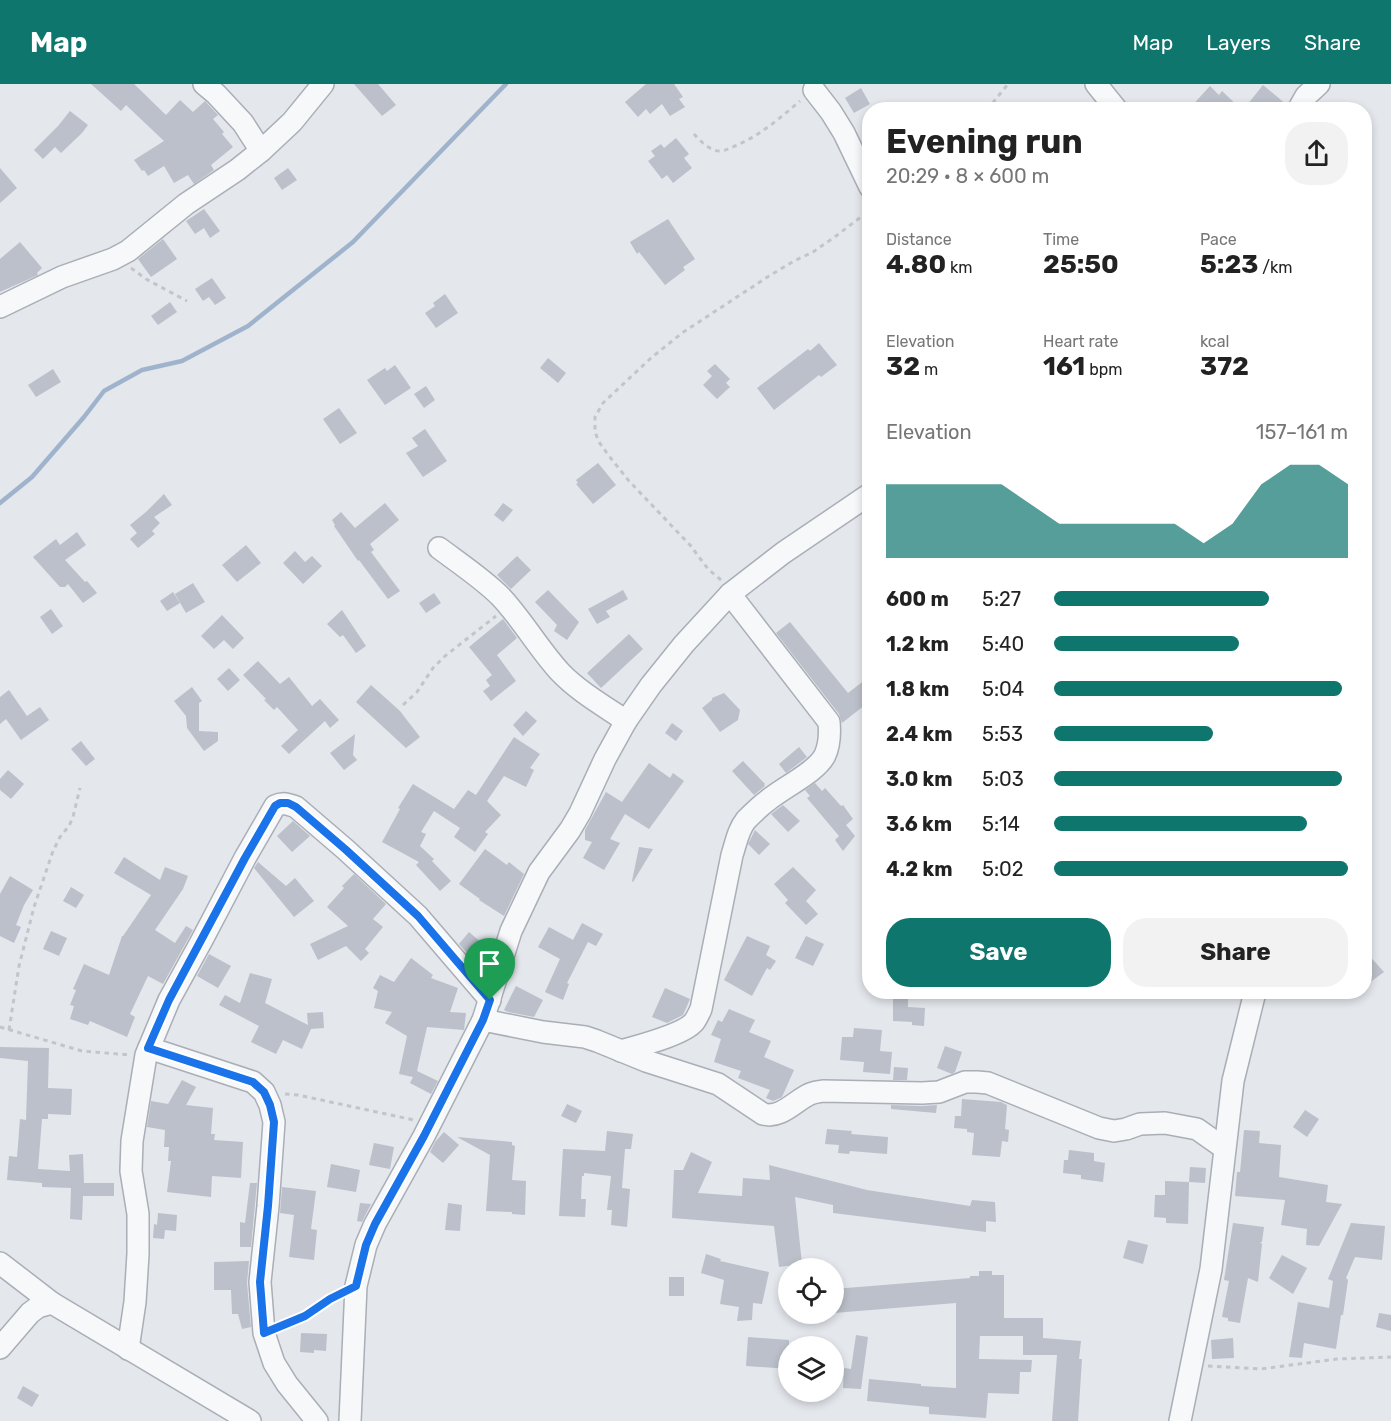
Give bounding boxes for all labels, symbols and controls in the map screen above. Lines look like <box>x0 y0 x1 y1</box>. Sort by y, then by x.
text: Map <box>30 26 87 59</box>
text: Map <box>1132 30 1173 55</box>
text: Layers <box>1206 30 1271 55</box>
text: Share <box>1304 30 1361 55</box>
text: Evening run <box>886 122 1083 161</box>
button: share <box>1285 122 1348 185</box>
text: 20:29 · 8 × 600 m <box>886 164 1049 188</box>
text: Distance <box>886 230 952 249</box>
text: Time <box>1043 230 1079 249</box>
text: Pace <box>1200 230 1237 249</box>
text: 4.80 <box>886 249 946 280</box>
text: 25:50 <box>1043 249 1119 280</box>
text: 5:23 <box>1200 249 1258 280</box>
text: km <box>946 258 973 277</box>
text: /km <box>1258 258 1293 277</box>
text: Elevation <box>886 332 955 351</box>
text: Heart rate <box>1043 332 1118 351</box>
text: kcal <box>1200 332 1229 351</box>
text: 32 <box>886 351 920 382</box>
text: 161 <box>1043 351 1085 382</box>
text: 372 <box>1200 351 1249 382</box>
text: m <box>920 360 938 379</box>
text: bpm <box>1085 360 1122 379</box>
text: Elevation <box>886 420 972 444</box>
text: 157–161 m <box>1256 420 1348 444</box>
text: 600 m <box>886 587 949 611</box>
text: 5:27 <box>982 587 1021 611</box>
text: 1.2 km <box>886 632 949 656</box>
text: 5:40 <box>982 632 1024 656</box>
text: 1.8 km <box>886 677 949 701</box>
text: 5:04 <box>982 677 1024 701</box>
text: 2.4 km <box>886 722 952 746</box>
text: 5:53 <box>982 722 1023 746</box>
text: 3.0 km <box>886 767 953 791</box>
text: 5:03 <box>982 767 1024 791</box>
text: 3.6 km <box>886 812 952 836</box>
text: 5:14 <box>982 812 1020 836</box>
text: 4.2 km <box>886 857 952 881</box>
text: 5:02 <box>982 857 1023 881</box>
button: Save <box>886 918 1111 987</box>
button: Share <box>1123 918 1348 987</box>
pin <box>464 938 515 1000</box>
icon: arrive <box>473 947 506 980</box>
map controls <box>778 1258 844 1402</box>
button: locate <box>778 1258 844 1324</box>
button: layers <box>778 1336 844 1402</box>

